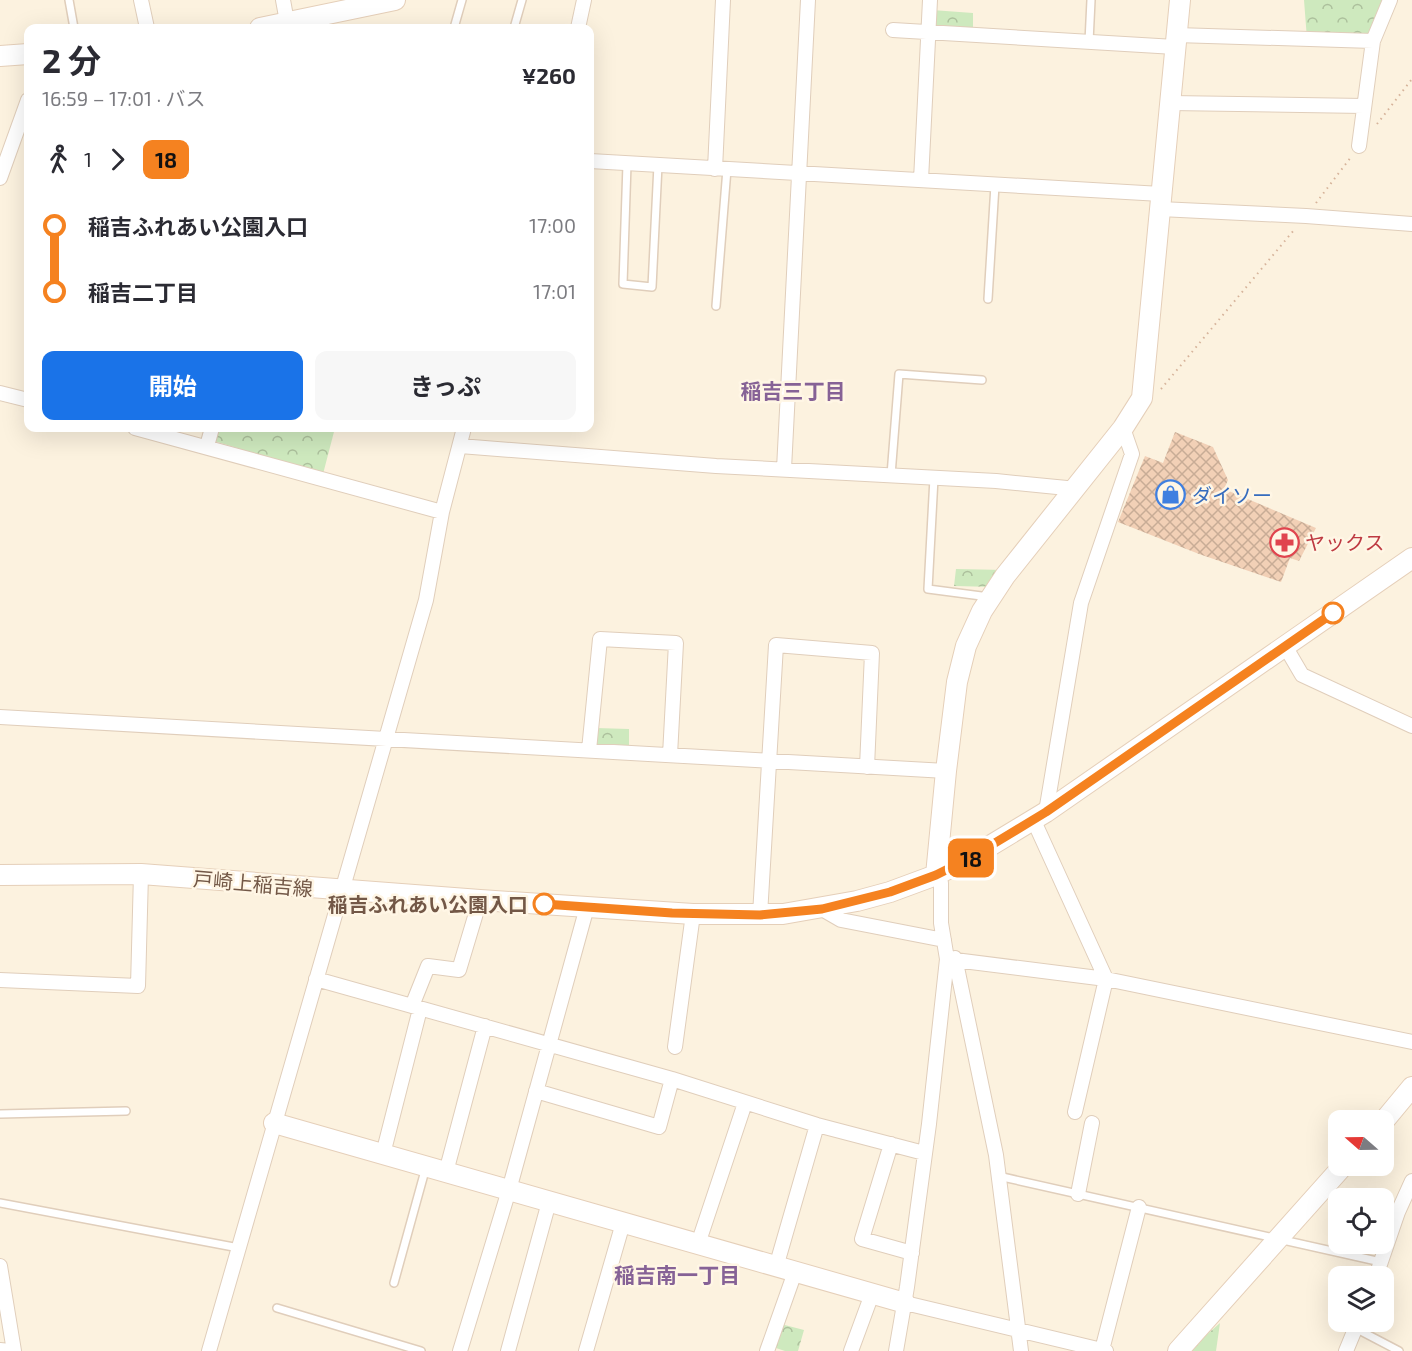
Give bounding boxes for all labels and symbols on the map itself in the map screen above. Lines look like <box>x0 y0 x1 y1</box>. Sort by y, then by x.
district label: 稲吉三丁目 <box>741 378 846 403</box>
shop icon: ダイソー <box>1155 479 1187 511</box>
place label: ダイソー <box>1192 483 1272 507</box>
pharmacy icon: ヤックス <box>1268 526 1300 558</box>
place label: ヤックス <box>1305 530 1384 554</box>
unlabelled marker <box>1322 602 1344 624</box>
line badge: 18 <box>944 838 998 878</box>
street label: 戸崎上稲吉線 <box>192 866 314 900</box>
place label: 稲吉ふれあい公園入口 <box>328 892 528 916</box>
marker: 稲吉ふれあい公園入口 <box>533 893 555 915</box>
north arrow <box>1328 1110 1394 1176</box>
district label: 稲吉南一丁目 <box>614 1262 740 1287</box>

